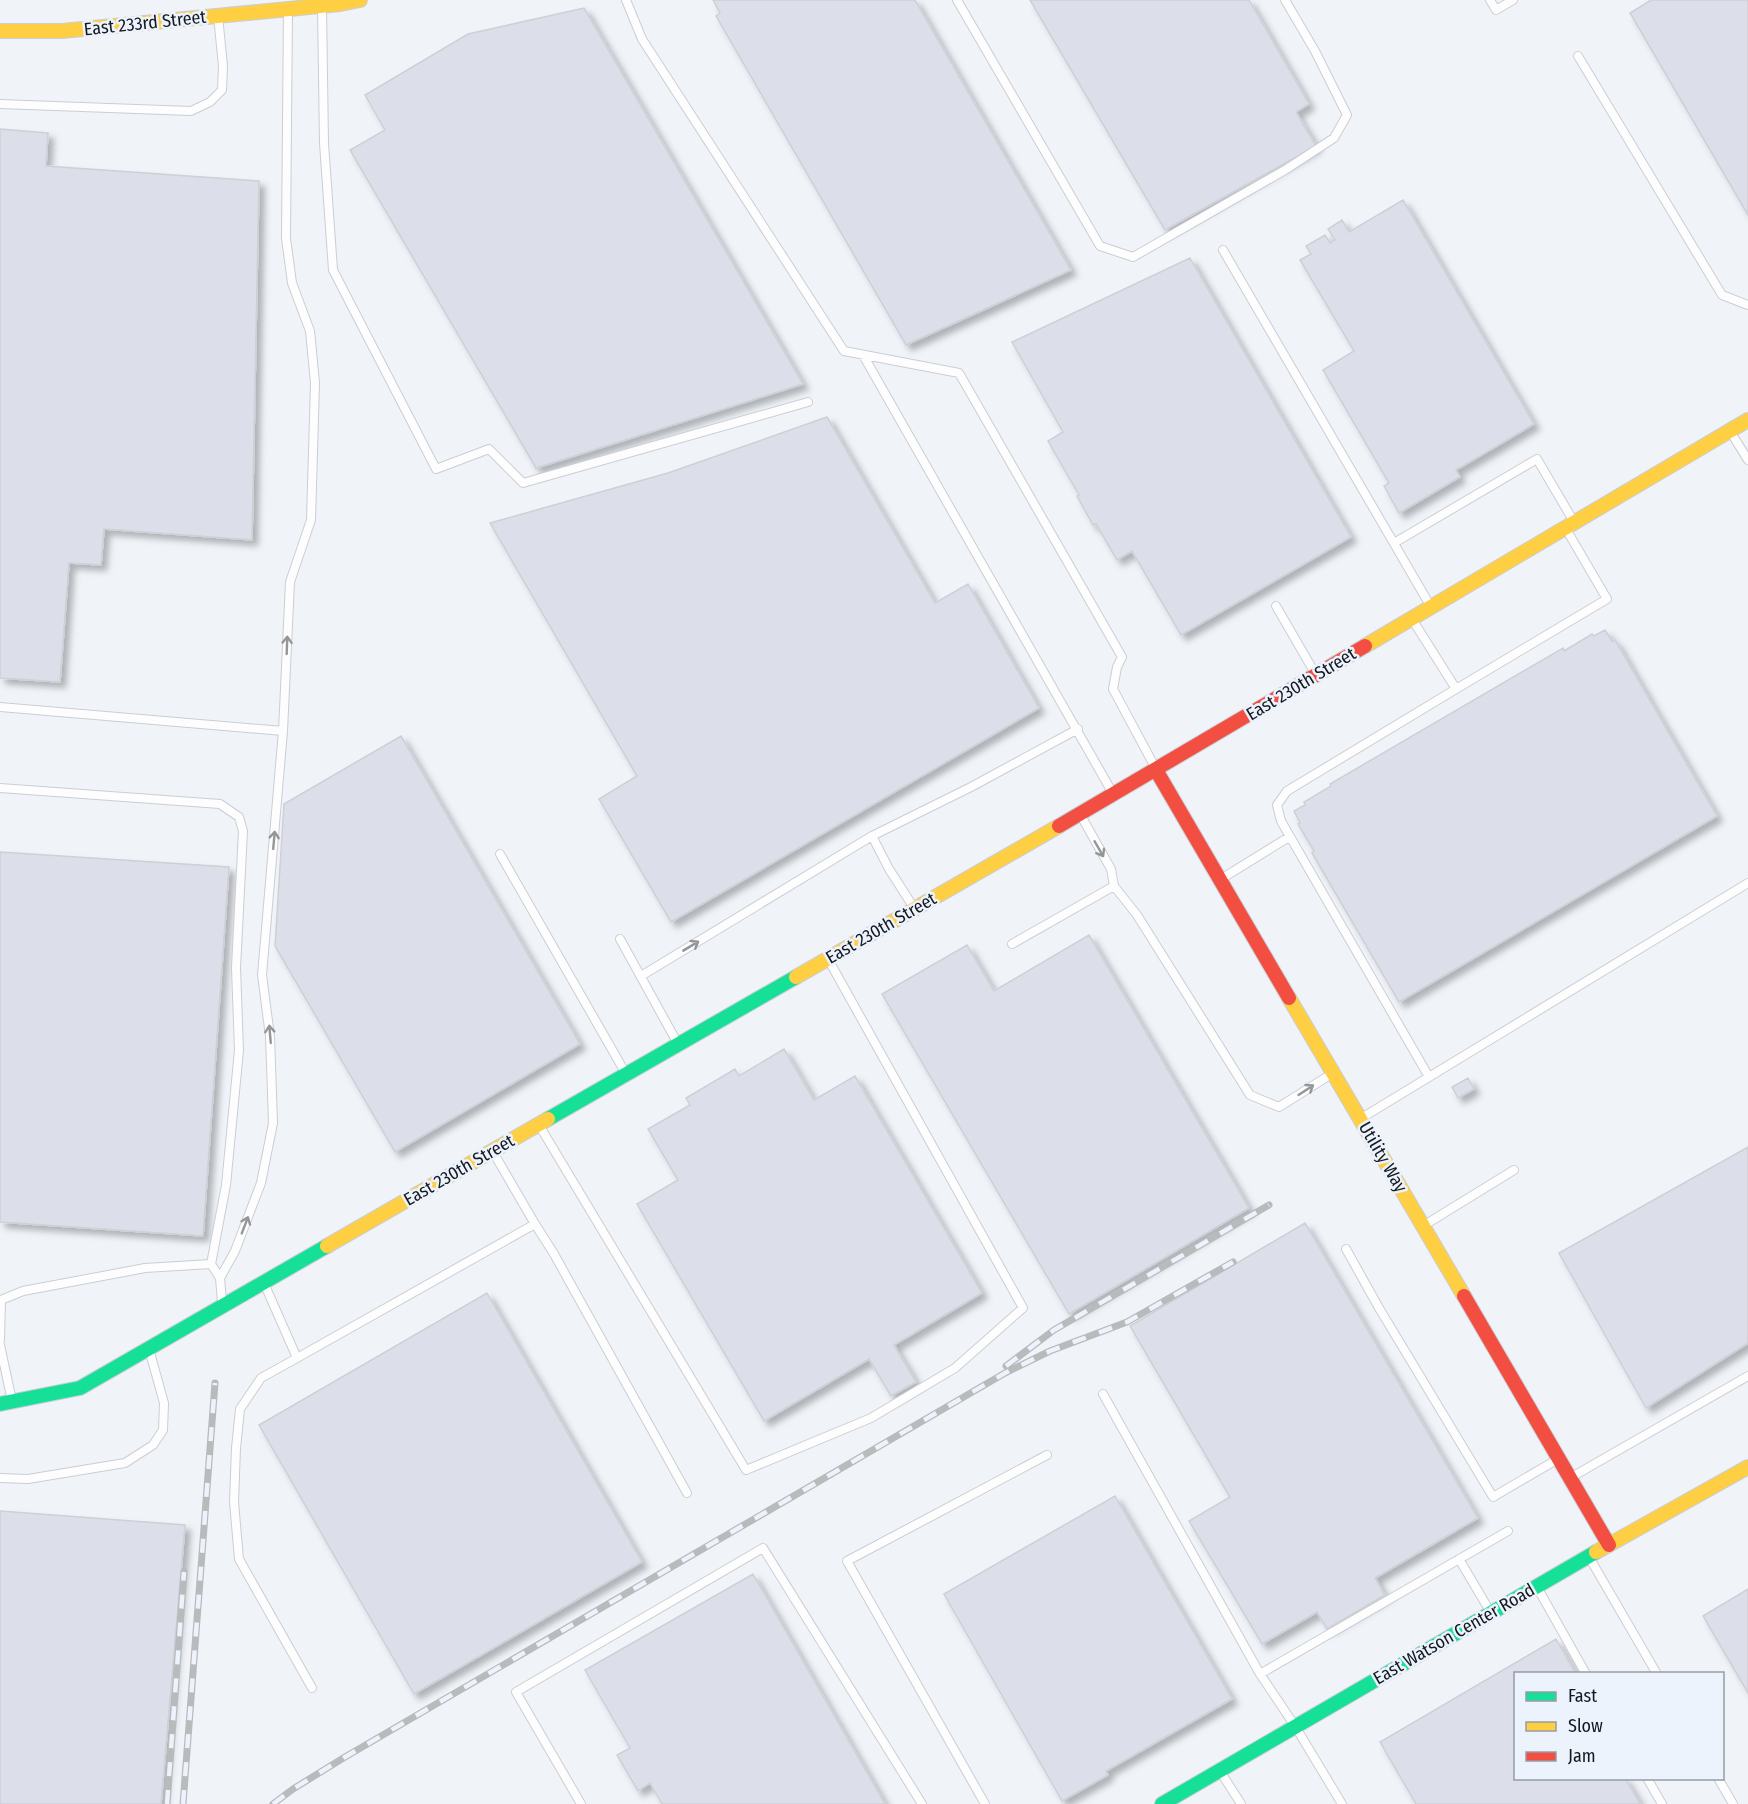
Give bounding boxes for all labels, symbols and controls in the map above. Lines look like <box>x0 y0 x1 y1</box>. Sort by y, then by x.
street label: East 233rd Street <box>83 6 207 40</box>
one-way arrow <box>281 636 293 656</box>
street label: East 230th Street <box>1242 643 1360 725</box>
one-way arrow <box>269 830 280 850</box>
one-way arrow <box>1093 840 1105 857</box>
street label: East 230th Street <box>822 887 940 969</box>
one-way arrow <box>682 939 699 951</box>
one-way arrow <box>264 1025 275 1044</box>
one-way arrow <box>1297 1084 1314 1096</box>
street label: Utility Way <box>1354 1118 1412 1196</box>
street label: East 230th Street <box>400 1129 518 1211</box>
one-way arrow <box>240 1216 251 1235</box>
street label: East Watson Center Road <box>1369 1579 1539 1689</box>
legend <box>1514 1672 1724 1780</box>
text: Fast <box>1568 1685 1597 1707</box>
text: Slow <box>1568 1715 1603 1737</box>
text: Jam <box>1568 1745 1596 1767</box>

